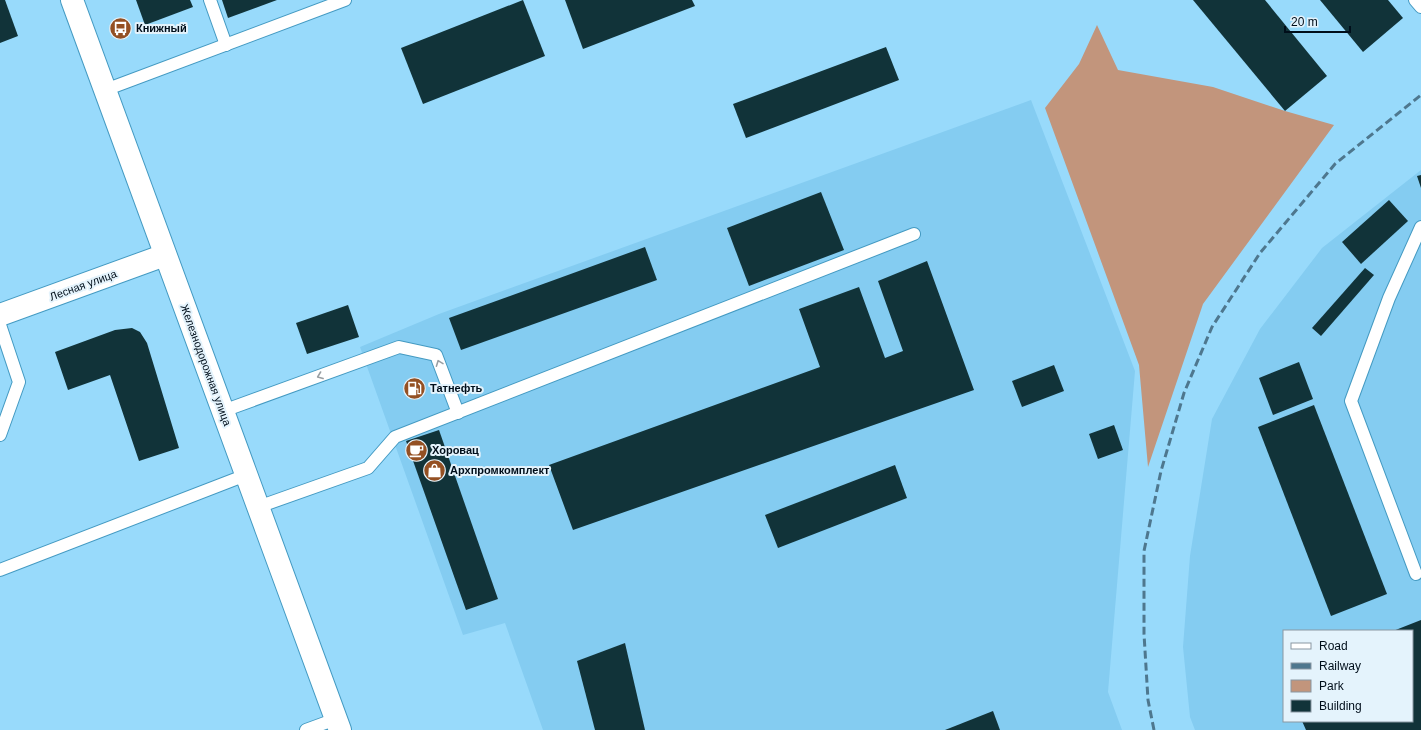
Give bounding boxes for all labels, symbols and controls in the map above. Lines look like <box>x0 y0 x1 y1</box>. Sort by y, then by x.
scale bar <box>1285 8 1350 34</box>
bus stop icon: Книжный <box>108 15 134 41</box>
text: 20 m <box>1291 15 1318 29</box>
place label: Книжный <box>136 22 187 34</box>
street label: Лесная улица <box>48 267 119 303</box>
street label: Железнодорожная улица <box>178 303 234 428</box>
one-way arrow <box>435 360 443 367</box>
one-way arrow <box>317 372 324 380</box>
fuel station icon: Татнефть <box>402 375 428 401</box>
place label: Татнефть <box>430 382 483 394</box>
cafe icon: Хоровац <box>404 437 430 463</box>
place label: Хоровац <box>432 444 479 456</box>
shop icon: Архпромкомплект <box>422 457 448 483</box>
place label: Архпромкомплект <box>450 464 550 476</box>
legend <box>1283 630 1413 722</box>
text: Road <box>1319 639 1348 653</box>
text: Railway <box>1319 659 1361 673</box>
text: Park <box>1319 679 1345 693</box>
text: Building <box>1319 699 1362 713</box>

